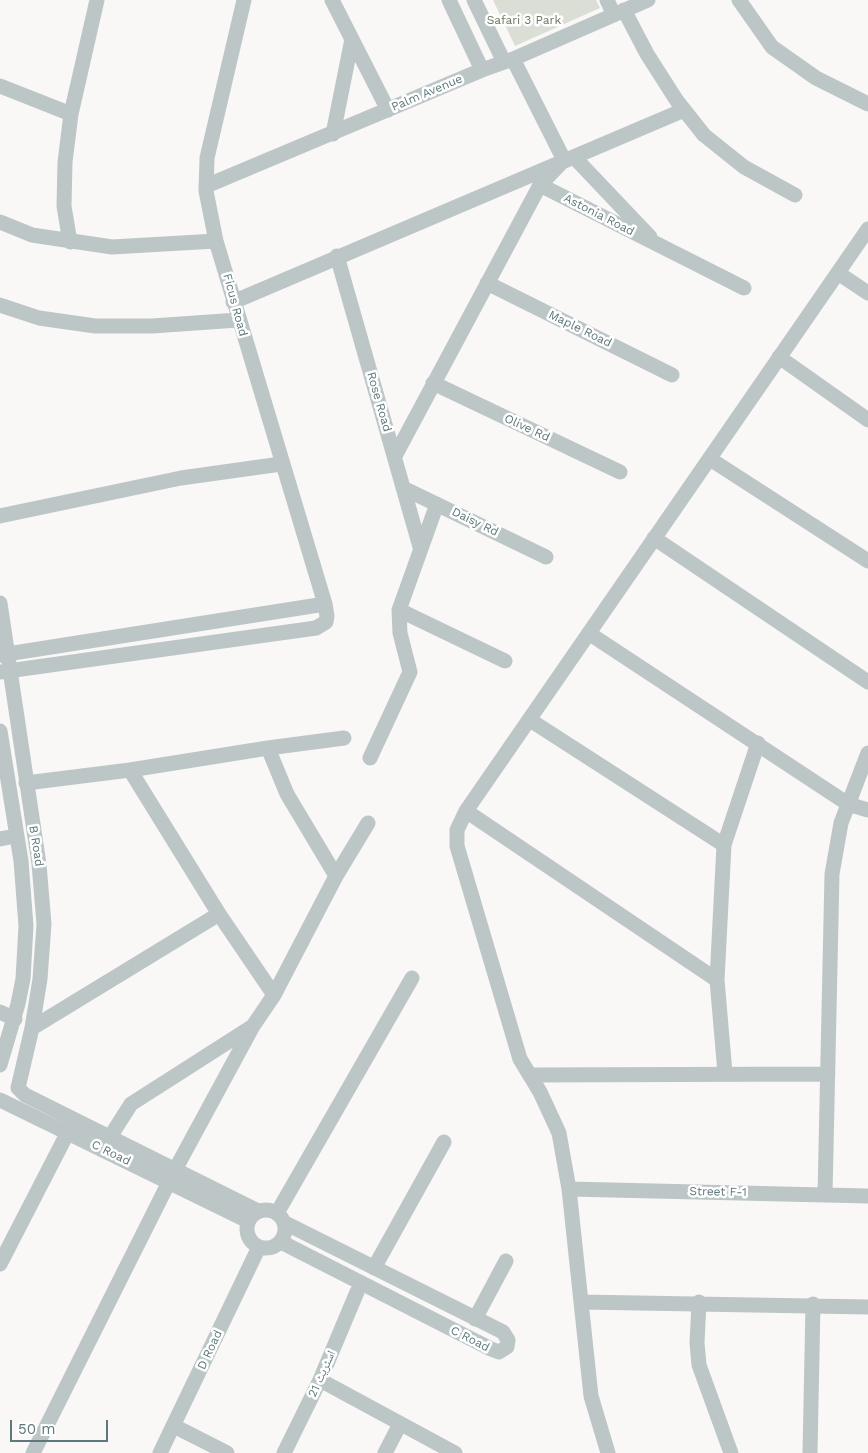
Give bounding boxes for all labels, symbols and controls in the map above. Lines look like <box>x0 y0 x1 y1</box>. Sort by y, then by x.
park label: Safari 3 Park <box>487 13 561 27</box>
street label: Palm Avenue <box>389 72 465 114</box>
street label: Astonia Road <box>561 191 637 239</box>
street label: Ficus Road <box>220 272 250 338</box>
street label: Maple Road <box>546 308 614 350</box>
street label: Rose Road <box>364 370 394 434</box>
street label: Olive Rd <box>502 411 552 445</box>
street label: Daisy Rd <box>449 505 501 539</box>
street label: B Road <box>26 825 46 867</box>
street label: C Road <box>89 1137 133 1169</box>
street label: Street F-1 <box>689 1184 747 1200</box>
street label: C Road <box>448 1323 492 1355</box>
street label: D Road <box>195 1328 225 1372</box>
street label: اسٹریٹ 21 <box>305 1348 339 1400</box>
scale bar <box>12 1410 110 1442</box>
text: 50 m <box>18 1420 55 1438</box>

